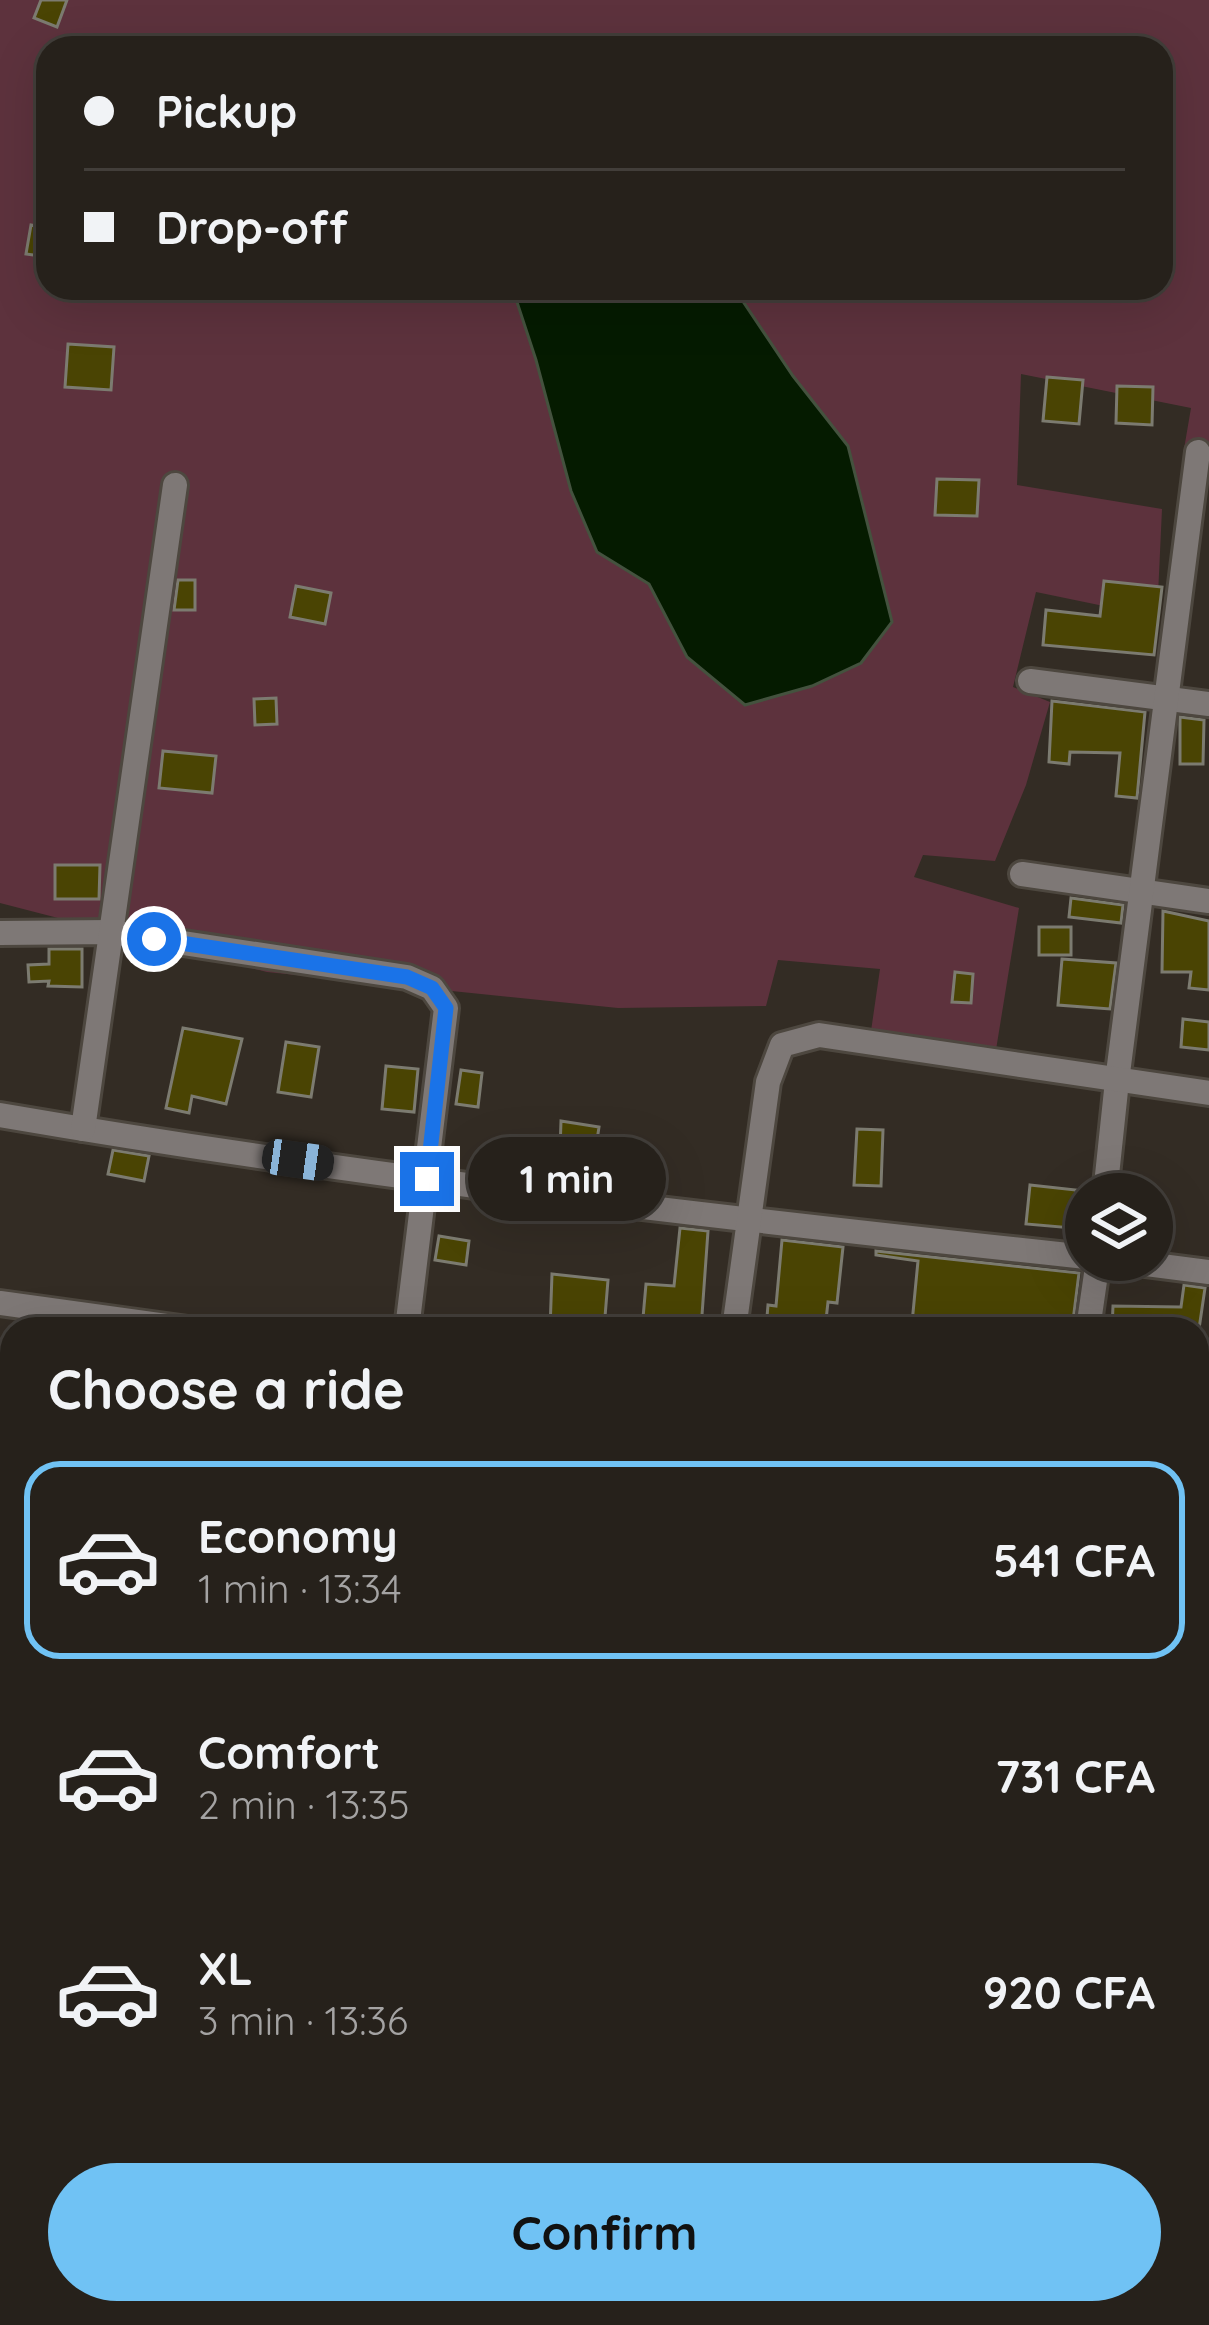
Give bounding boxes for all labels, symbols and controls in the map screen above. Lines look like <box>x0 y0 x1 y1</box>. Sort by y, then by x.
text: Pickup <box>156 83 297 139</box>
text: Drop-off <box>156 199 348 255</box>
route start <box>127 912 181 966</box>
car <box>260 1137 336 1183</box>
callout: 1 min <box>469 1137 667 1221</box>
route end <box>400 1152 454 1206</box>
text: 1 min <box>520 1154 614 1203</box>
map controls <box>1065 1173 1173 1281</box>
button: layers <box>1065 1173 1173 1281</box>
text: Choose a ride <box>48 1355 405 1423</box>
icon: car <box>54 1506 162 1614</box>
text: Economy <box>198 1508 398 1564</box>
text: 541 CFA <box>993 1532 1155 1588</box>
text: 1 min · 13:34 <box>198 1564 402 1613</box>
icon: car <box>54 1722 162 1830</box>
text: Comfort <box>198 1724 380 1780</box>
text: 731 CFA <box>995 1748 1155 1804</box>
text: 2 min · 13:35 <box>198 1780 409 1829</box>
icon: car <box>54 1938 162 2046</box>
text: XL <box>198 1940 253 1996</box>
text: 920 CFA <box>983 1964 1155 2020</box>
text: 3 min · 13:36 <box>198 1996 408 2045</box>
button: Confirm <box>48 2163 1161 2301</box>

